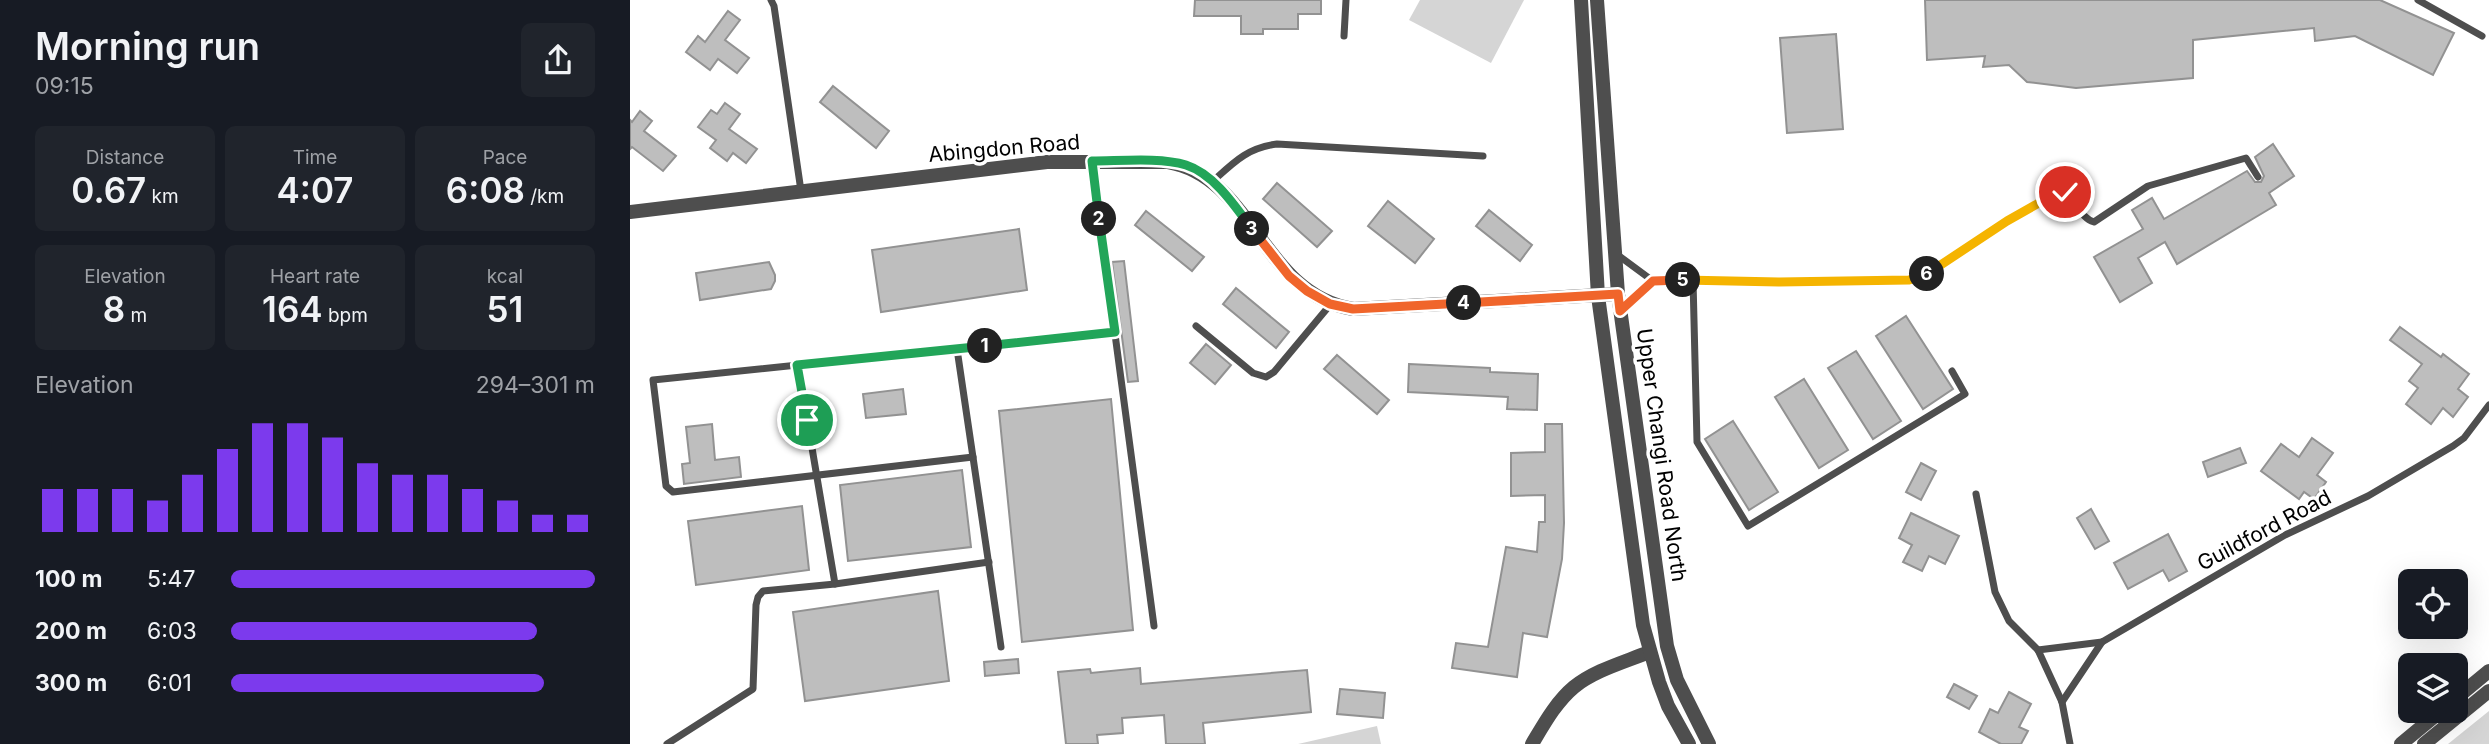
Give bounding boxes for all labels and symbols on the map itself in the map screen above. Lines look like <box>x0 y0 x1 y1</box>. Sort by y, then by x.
street label: Abingdon Road <box>927 129 1081 167</box>
pin <box>2035 162 2095 222</box>
pin: 2 <box>1082 202 1116 236</box>
pin: 3 <box>1234 212 1270 246</box>
pin: 6 <box>1910 256 1944 292</box>
pin: 5 <box>1666 262 1700 298</box>
pin: 4 <box>1446 286 1482 320</box>
street label: Upper Changi Road North <box>1632 327 1692 583</box>
pin: 1 <box>968 328 1002 364</box>
pin <box>777 390 837 450</box>
street label: Guildford Road <box>2193 484 2335 576</box>

